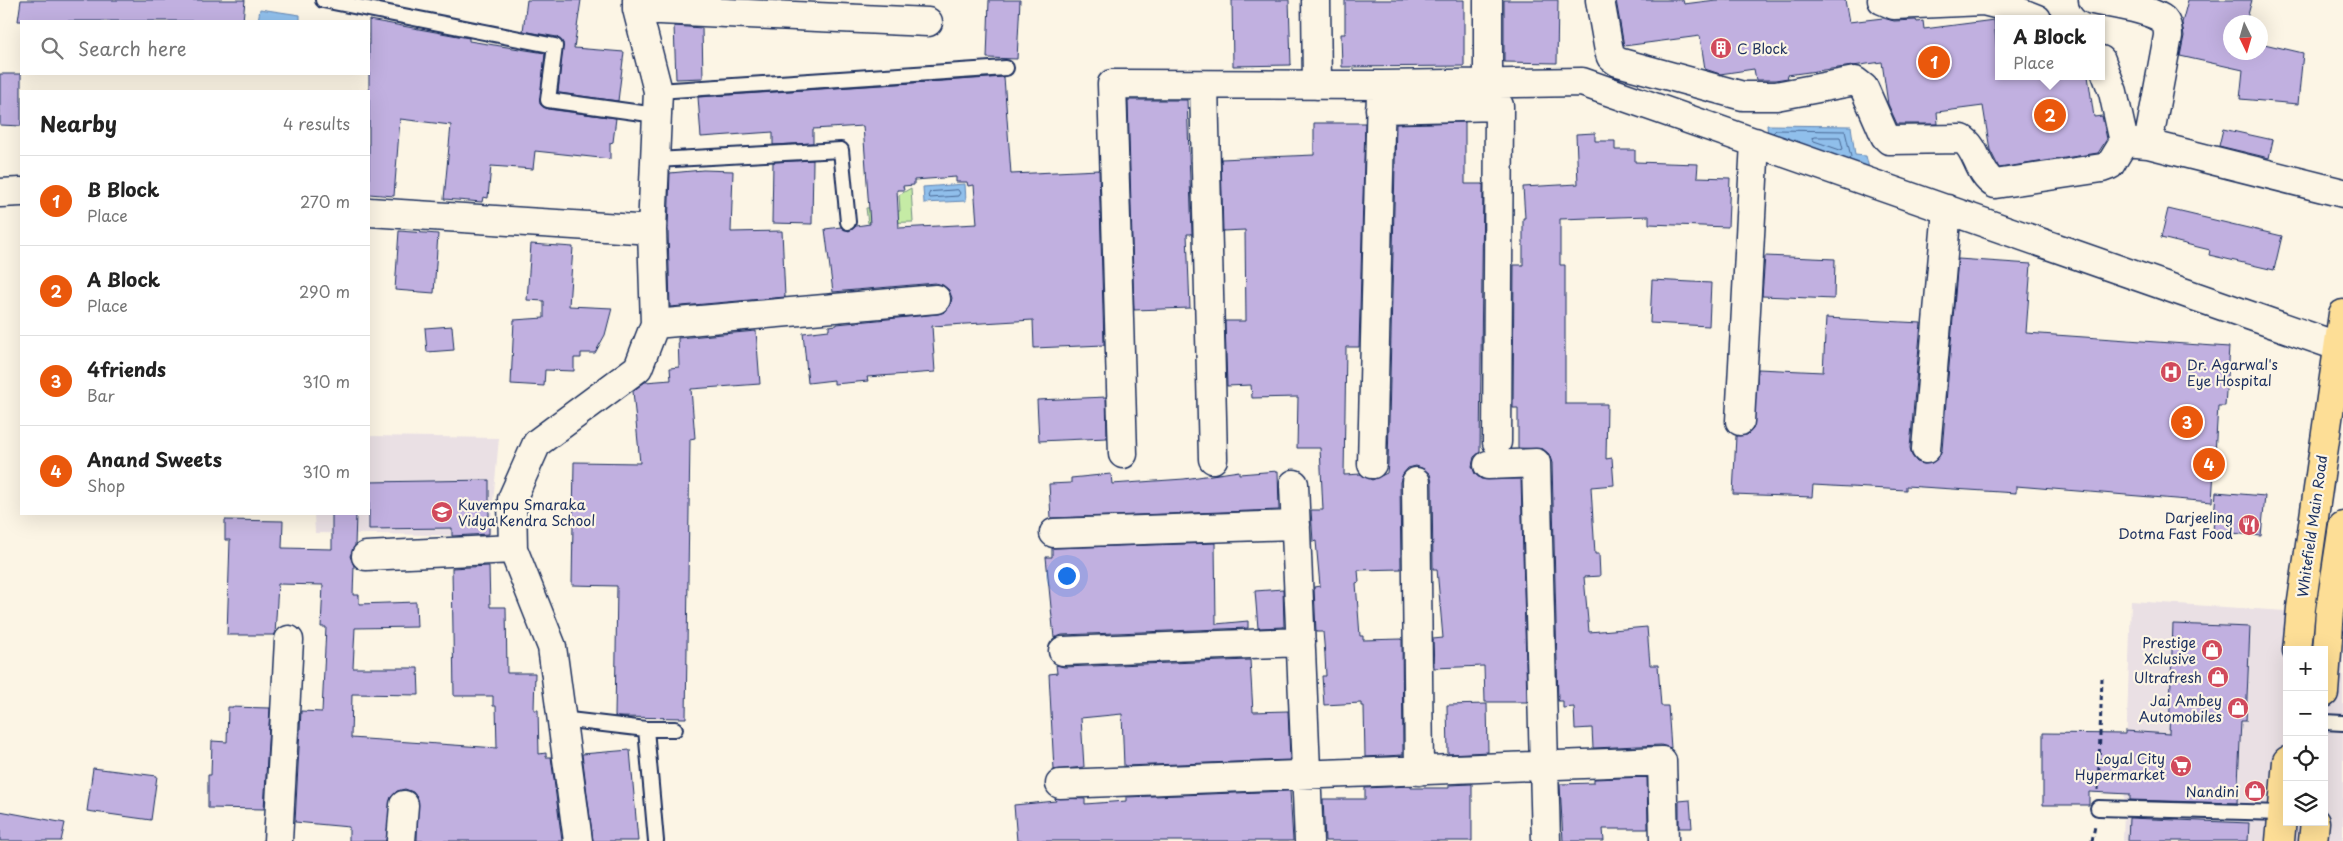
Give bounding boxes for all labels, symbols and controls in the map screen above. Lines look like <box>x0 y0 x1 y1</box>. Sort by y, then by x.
popup <box>1995 15 2105 80</box>
north arrow <box>2223 15 2268 60</box>
search box <box>20 20 370 75</box>
text: A Block <box>2013 22 2087 50</box>
icon: search <box>38 34 66 62</box>
text: Search here <box>78 34 187 62</box>
building icon: C Block <box>1709 36 1733 60</box>
place label: C Block <box>1737 38 1788 59</box>
pin: 1 <box>1918 43 1950 81</box>
text: Place <box>2013 50 2054 74</box>
pin: 2 <box>2034 96 2066 134</box>
text: Nearby <box>40 107 117 139</box>
text: 4 results <box>283 111 350 135</box>
text: B Block <box>87 175 159 203</box>
text: 1 <box>52 189 60 213</box>
text: 270 m <box>300 189 350 213</box>
text: Place <box>87 203 128 227</box>
text: A Block <box>87 265 160 293</box>
text: 2 <box>50 279 62 303</box>
text: 290 m <box>299 279 350 303</box>
text: Place <box>87 293 128 317</box>
place label: Dr. Agarwal's Eye Hospital <box>2187 354 2278 391</box>
text: 4friends <box>87 355 166 383</box>
hospital icon: Dr. Agarwal's Eye Hospital <box>2159 360 2183 384</box>
text: 3 <box>51 369 61 393</box>
text: 310 m <box>302 369 350 393</box>
text: Bar <box>87 383 115 407</box>
pin: 3 <box>2171 403 2203 441</box>
text: Anand Sweets <box>87 445 222 473</box>
pin: 4 <box>2193 445 2225 483</box>
street label: Whitefield Main Road <box>2292 454 2332 598</box>
text: 4 <box>51 459 61 483</box>
text: 310 m <box>302 459 350 483</box>
text: Shop <box>87 473 125 497</box>
place label: Kuvempu Smaraka Vidya Kendra School <box>458 494 595 531</box>
school or university icon: Kuvempu Smaraka Vidya Kendra School <box>430 500 454 524</box>
place label: Darjeeling Dotma Fast Food <box>2118 507 2233 544</box>
restaurant icon: Darjeeling Dotma Fast Food <box>2237 513 2261 537</box>
your location <box>1054 563 1080 589</box>
place label: Prestige Xclusive <box>2142 632 2196 669</box>
shop icon: Prestige Xclusive <box>2200 638 2224 662</box>
map controls <box>2283 646 2328 826</box>
button: + <box>2283 646 2328 691</box>
shop icon: Ultrafresh <box>2206 665 2230 689</box>
place label: Ultrafresh <box>2134 667 2202 688</box>
place label: Jai Ambey Automobiles <box>2139 690 2222 727</box>
button: − <box>2283 691 2328 736</box>
shop icon: Jai Ambey Automobiles <box>2226 696 2250 720</box>
button: locate <box>2283 736 2328 781</box>
place label: Loyal City Hypermarket <box>2075 748 2165 785</box>
supermarket icon: Loyal City Hypermarket <box>2169 754 2193 778</box>
shop icon: Nandini <box>2243 779 2267 803</box>
place label: Nandini <box>2186 781 2239 802</box>
button: layers <box>2283 781 2328 826</box>

